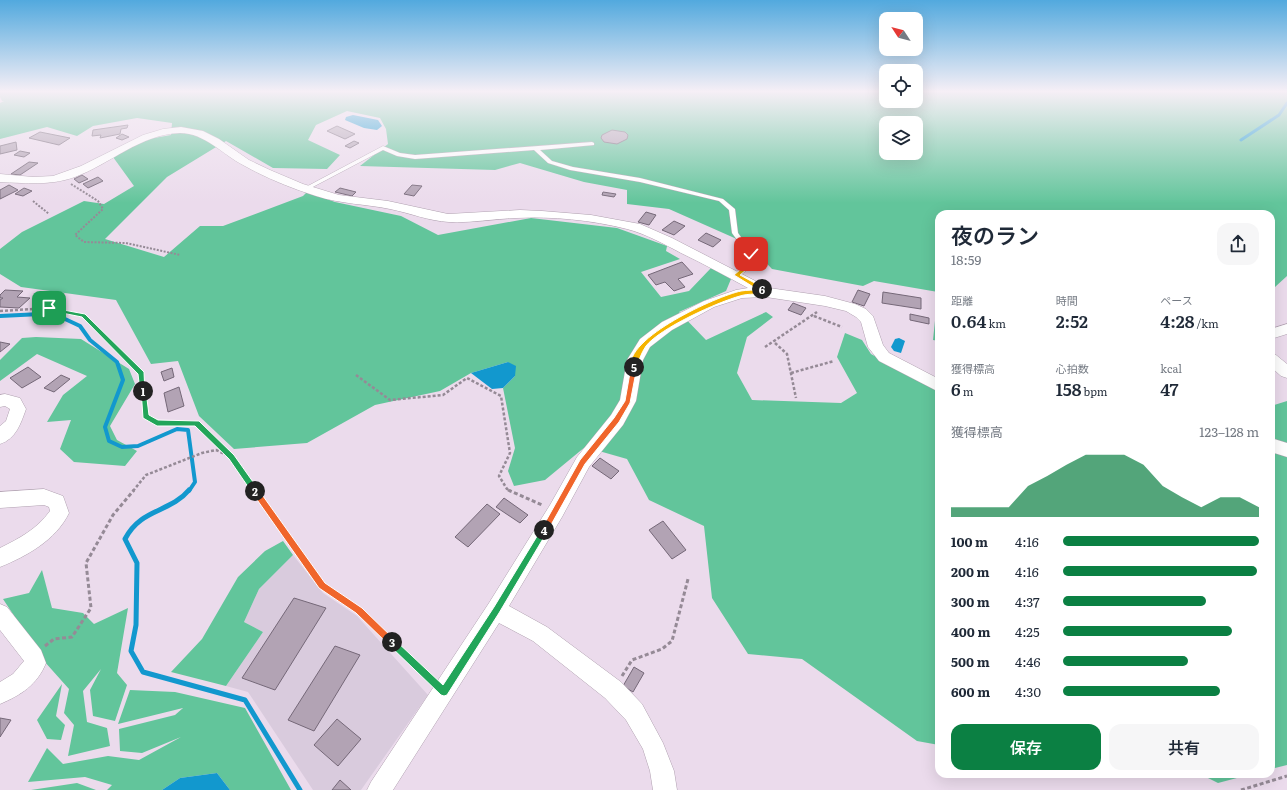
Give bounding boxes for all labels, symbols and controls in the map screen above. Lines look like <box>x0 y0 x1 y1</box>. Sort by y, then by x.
north arrow <box>879 12 923 56</box>
map controls <box>879 12 923 160</box>
button: locate <box>879 64 923 108</box>
button: layers <box>879 116 923 160</box>
text: 夜のラン <box>951 218 1039 251</box>
button: share <box>1217 223 1259 265</box>
pin <box>734 237 768 271</box>
icon: check <box>740 243 762 265</box>
text: 18:59 <box>951 250 981 269</box>
pin: 6 <box>752 279 772 299</box>
text: 6 <box>759 281 765 297</box>
pin <box>32 291 66 325</box>
text: 距離 <box>951 292 973 308</box>
text: 時間 <box>1056 292 1078 308</box>
text: ペース <box>1160 292 1193 308</box>
icon: arrive <box>38 297 60 319</box>
text: 0.64 <box>951 308 986 333</box>
text: 2:52 <box>1056 308 1088 333</box>
text: 4:28 <box>1160 308 1194 333</box>
text: km <box>986 315 1006 331</box>
text: /km <box>1194 315 1219 331</box>
pin: 5 <box>624 357 644 377</box>
text: 5 <box>631 359 637 375</box>
text: 獲得標高 <box>951 360 995 376</box>
text: 心拍数 <box>1056 360 1089 376</box>
text: kcal <box>1160 360 1182 376</box>
text: 6 <box>951 376 961 401</box>
text: 158 <box>1056 376 1081 401</box>
text: 47 <box>1160 376 1179 401</box>
pin: 1 <box>133 381 153 401</box>
text: 1 <box>141 383 145 399</box>
text: m <box>961 383 973 399</box>
text: bpm <box>1081 383 1108 399</box>
text: 獲得標高 <box>951 422 1003 441</box>
text: 123–128 m <box>1199 422 1259 441</box>
pin: 2 <box>245 481 265 501</box>
text: 2 <box>252 483 258 499</box>
pin: 4 <box>534 520 554 540</box>
text: 4 <box>541 522 547 538</box>
text: 100 m <box>951 532 988 551</box>
text: 4:16 <box>1015 532 1039 551</box>
text: 200 m <box>951 562 990 581</box>
text: 4:16 <box>1015 562 1039 581</box>
text: 300 m <box>951 592 990 611</box>
text: 4:37 <box>1015 592 1040 611</box>
text: 400 m <box>951 622 990 641</box>
text: 4:25 <box>1015 622 1040 641</box>
pin: 3 <box>382 632 402 652</box>
text: 3 <box>389 634 395 650</box>
text: 500 m <box>951 652 990 671</box>
text: 4:46 <box>1015 652 1040 671</box>
text: 600 m <box>951 682 990 701</box>
text: 4:30 <box>1015 682 1041 701</box>
button: 保存 <box>951 724 1101 770</box>
button: 共有 <box>1109 724 1259 770</box>

